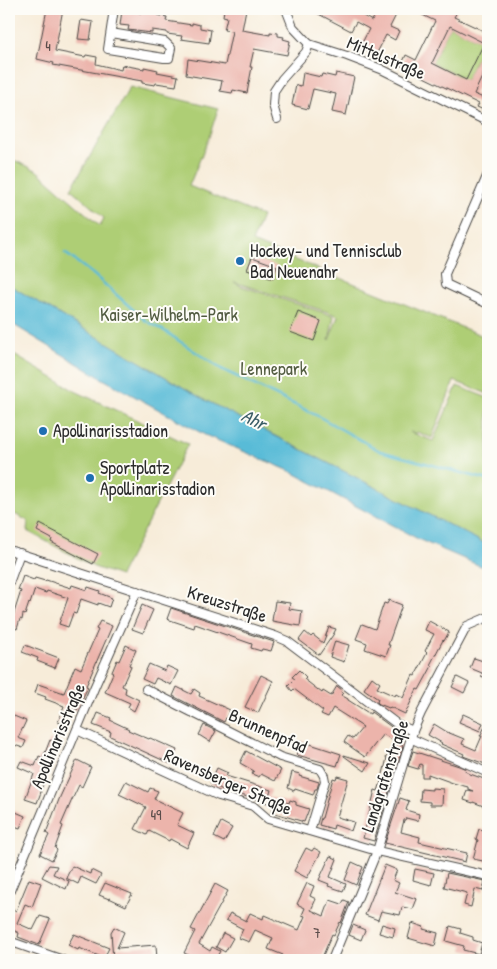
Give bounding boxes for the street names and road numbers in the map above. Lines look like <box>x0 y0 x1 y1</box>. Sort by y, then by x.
street label: Mittelstraße <box>343 30 429 85</box>
street label: Kreuzstraße <box>184 579 270 628</box>
street label: Apollinarisstraße <box>24 679 91 792</box>
street label: Brunnenpfad <box>225 702 311 759</box>
street label: Landgrafenstraße <box>355 717 414 835</box>
street label: Ravensberger Straße <box>160 742 296 821</box>

